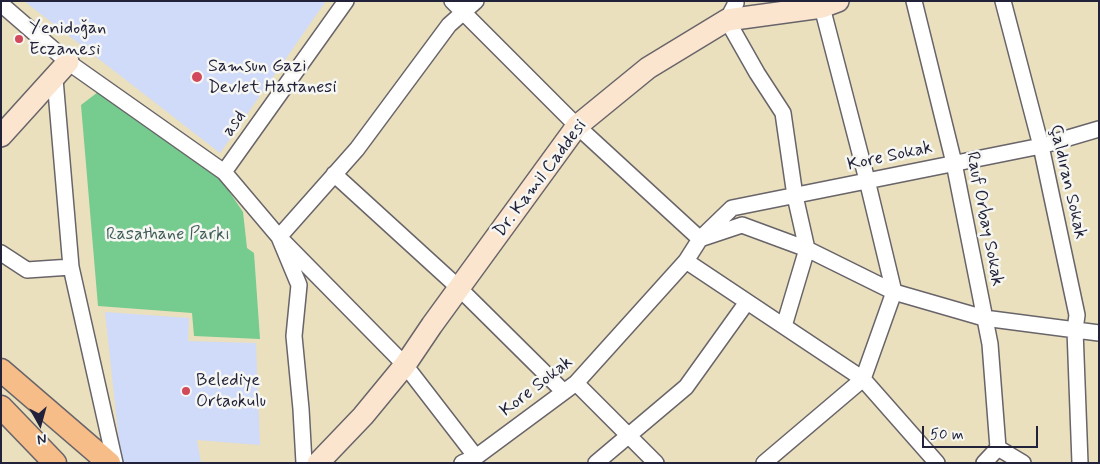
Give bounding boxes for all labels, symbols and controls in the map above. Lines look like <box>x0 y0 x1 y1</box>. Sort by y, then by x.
place label: Yenidoğan Eczanesi <box>29 18 106 60</box>
marker: Yenidoğan Eczanesi <box>13 33 25 45</box>
place label: Samsun Gazi Devlet Hastanesi <box>208 56 337 98</box>
marker: Samsun Gazi Devlet Hastanesi <box>190 70 204 84</box>
street label: asd <box>219 107 251 141</box>
street label: Dr. Kamil Caddesi <box>490 116 592 242</box>
street label: Çaldıran Sokak <box>1043 123 1091 241</box>
street label: Kore Sokak <box>846 137 934 177</box>
street label: Rauf Orbay Sokak <box>960 150 1008 288</box>
park label: Rasathane Parkı <box>106 224 230 246</box>
street label: Kore Sokak <box>496 352 578 422</box>
place label: Belediye Ortaokulu <box>196 370 266 412</box>
marker: Belediye Ortaokulu <box>180 385 192 397</box>
north arrow <box>15 399 65 449</box>
scale bar <box>925 416 1041 448</box>
text: 50 m <box>930 425 964 445</box>
text: N <box>36 429 48 448</box>

